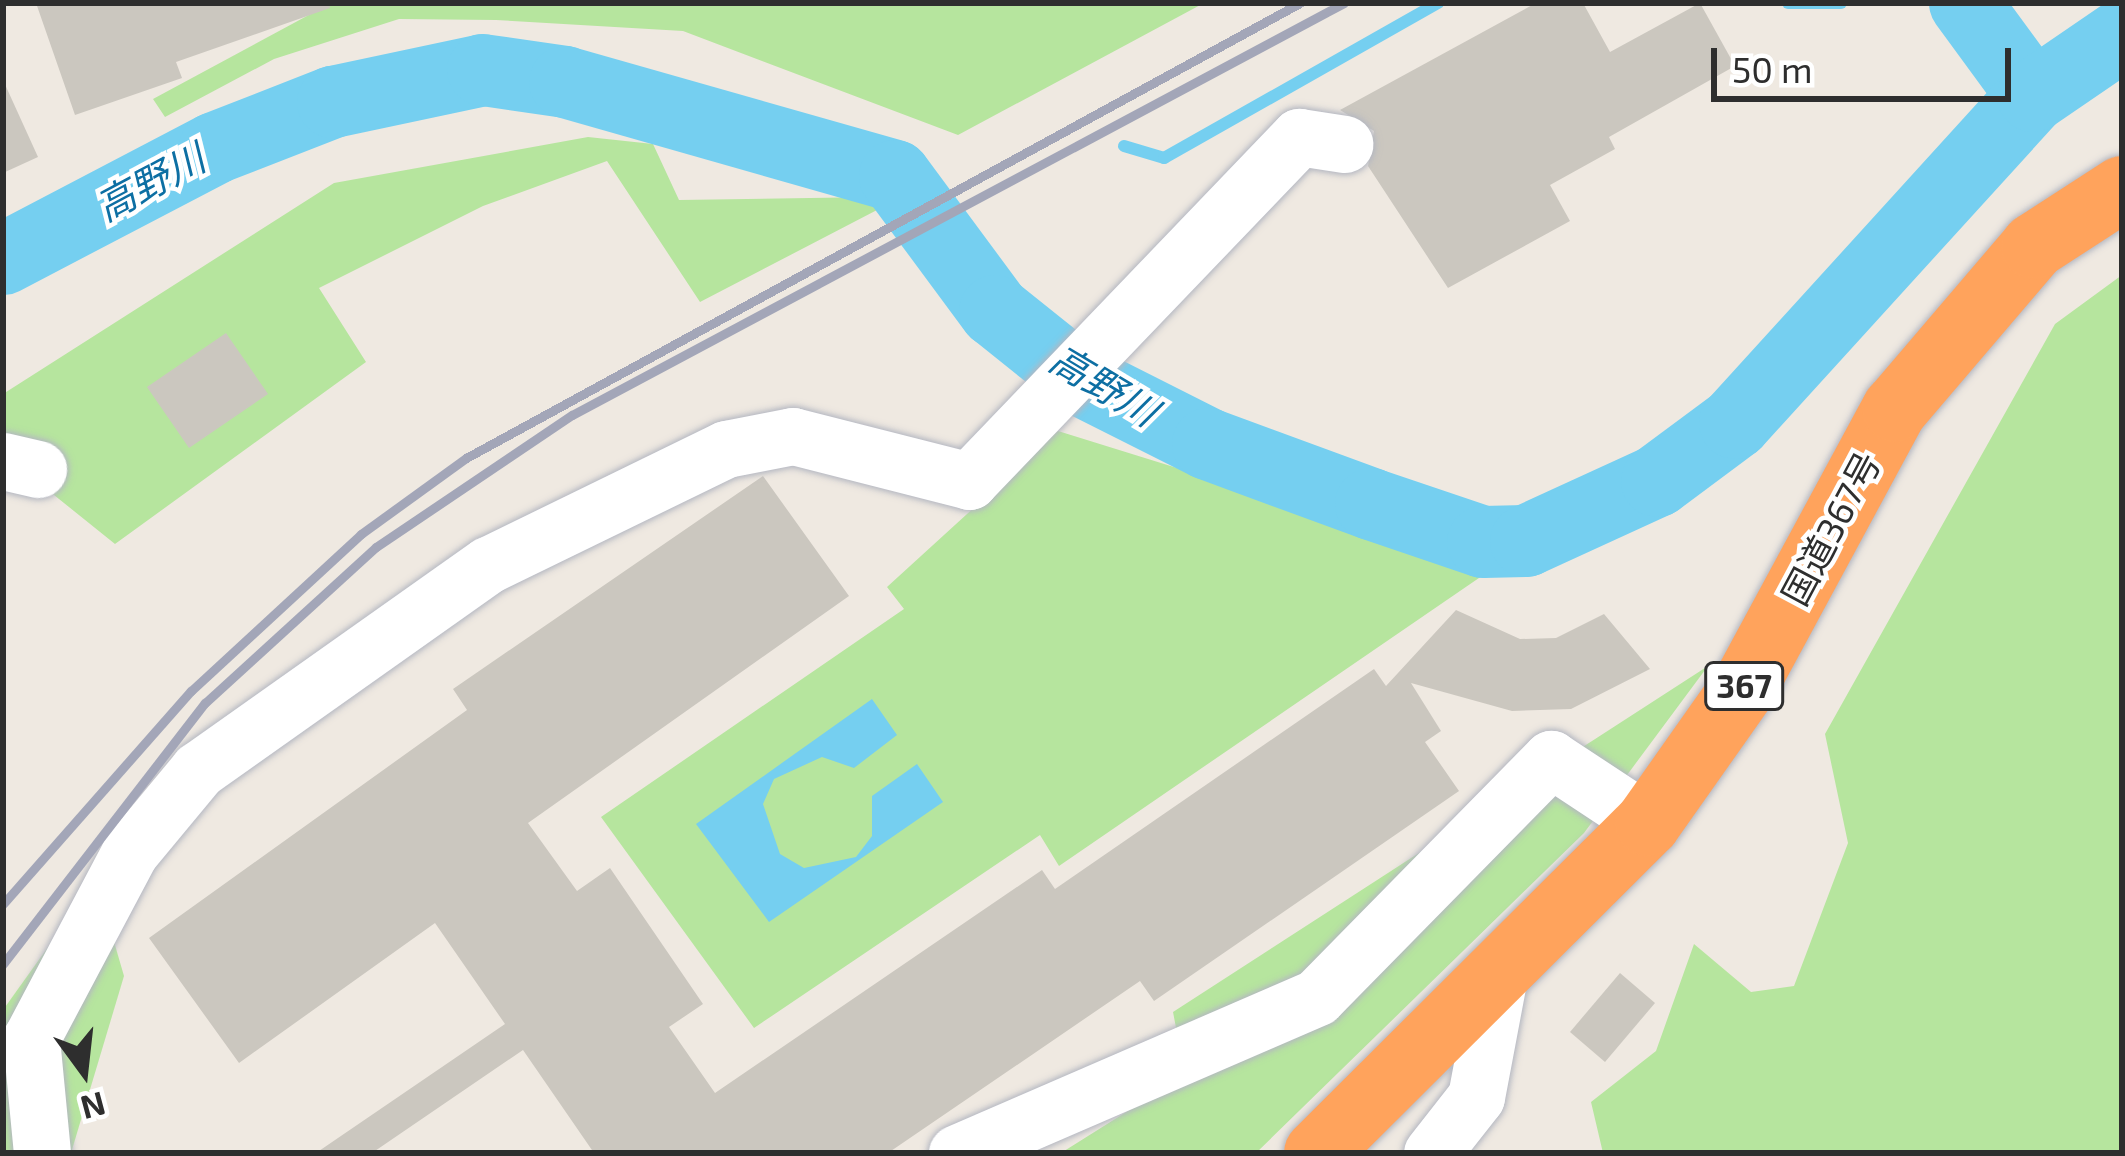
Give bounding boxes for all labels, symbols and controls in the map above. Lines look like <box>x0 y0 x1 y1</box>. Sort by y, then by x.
scale bar <box>1717 24 2017 98</box>
text: 50 m <box>1732 47 1813 90</box>
water label: 高野川 <box>87 134 213 230</box>
water label: 高野川 <box>1042 335 1166 435</box>
street label: 国道367号 <box>1772 444 1888 612</box>
road number: 367 <box>1702 659 1786 713</box>
north arrow <box>24 1012 144 1132</box>
text: N <box>77 1084 110 1129</box>

